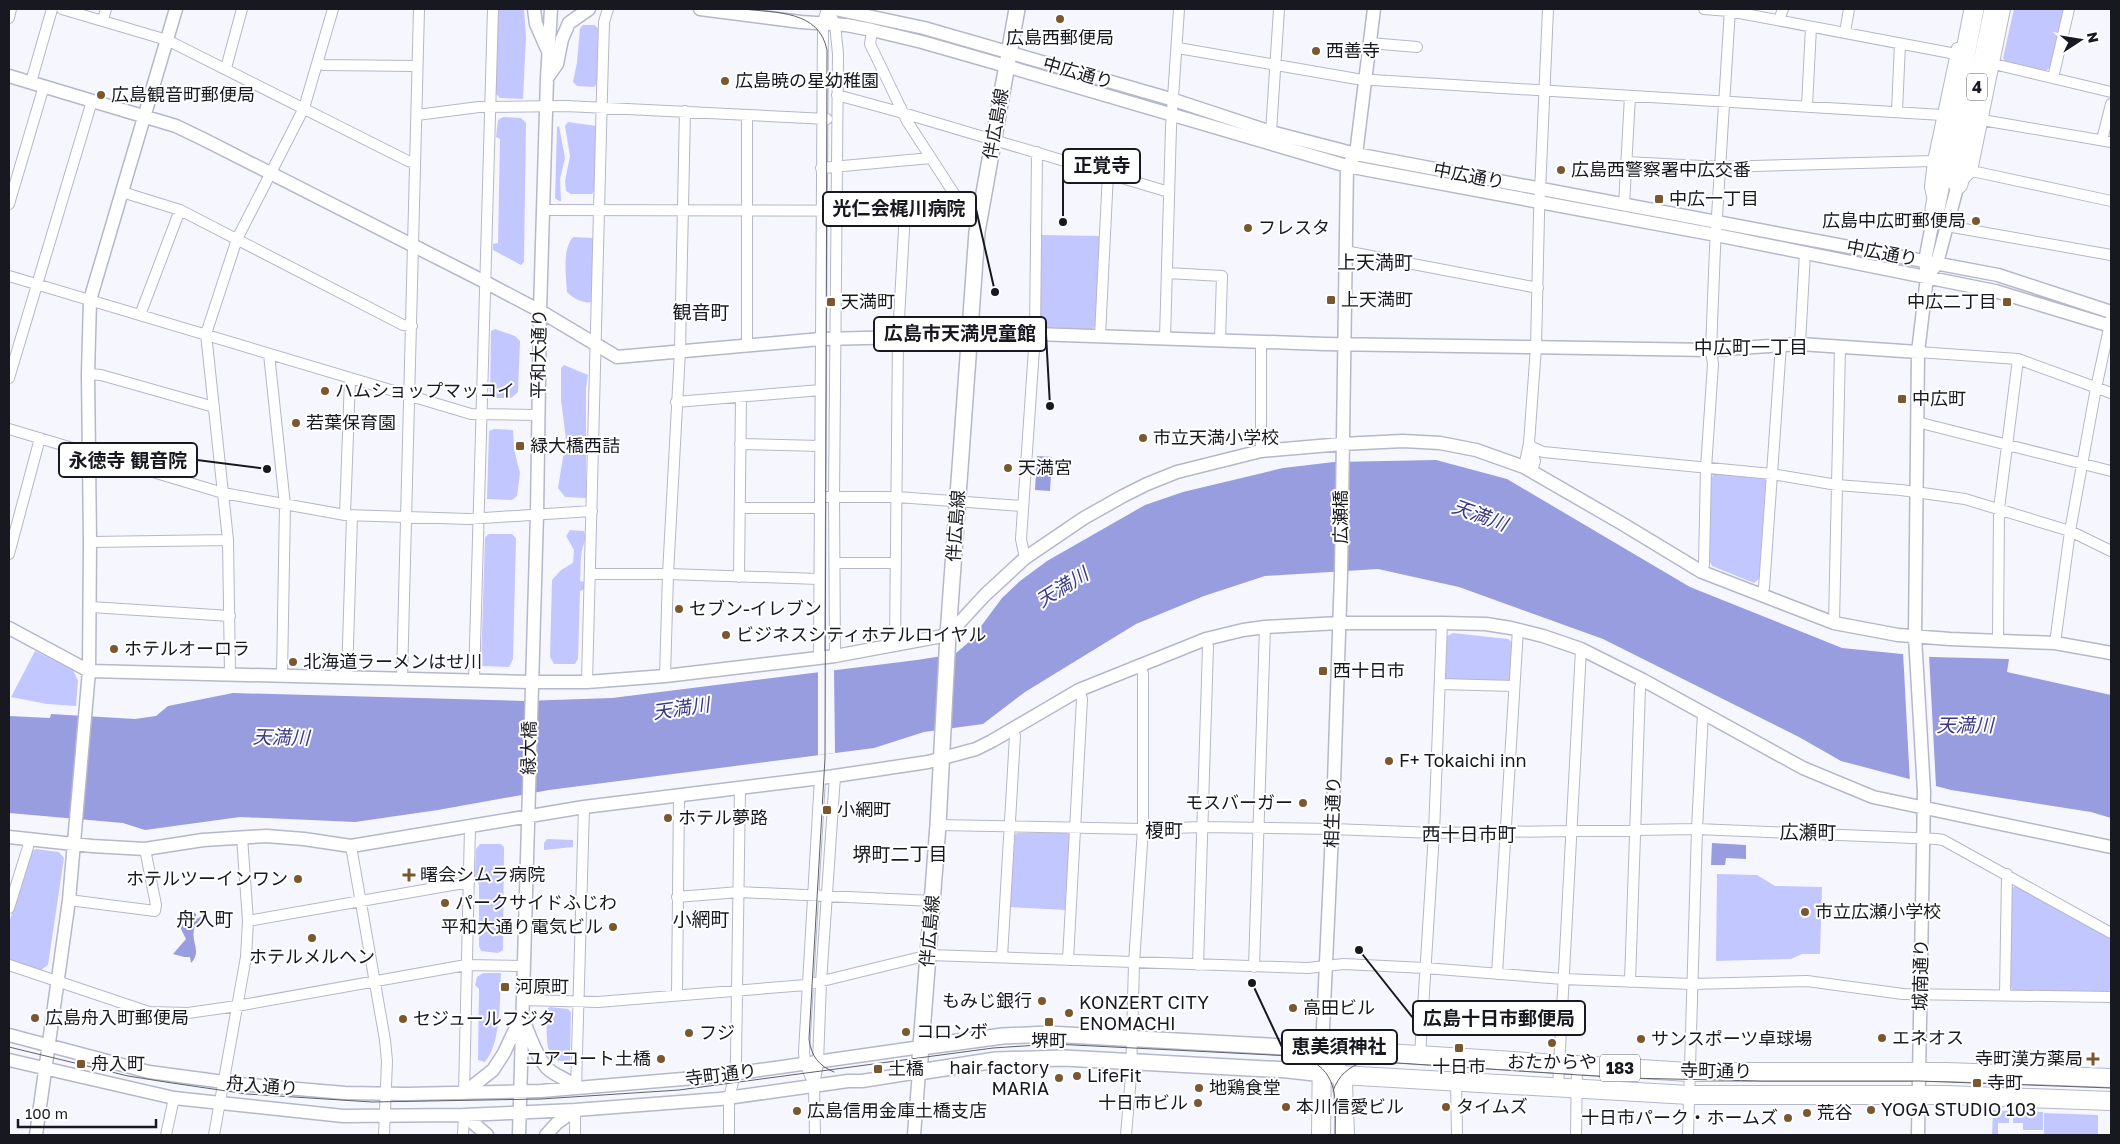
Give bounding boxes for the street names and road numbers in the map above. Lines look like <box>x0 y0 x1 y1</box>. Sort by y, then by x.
street label: 中広通り <box>1041 52 1116 93</box>
road number: 4 <box>1967 74 1987 100</box>
street label: 伴広島線 <box>978 86 1012 161</box>
street label: 中広通り <box>1432 157 1507 193</box>
street label: 中広通り <box>1845 234 1920 270</box>
street label: 平和大通り <box>526 309 550 399</box>
street label: 伴広島線 <box>942 489 968 563</box>
street label: 広瀬橋 <box>1329 490 1351 544</box>
street label: 緑大橋 <box>517 721 539 775</box>
street label: 相生通り <box>1320 776 1344 848</box>
street label: 伴広島線 <box>915 894 943 968</box>
street label: 城南通り <box>1908 939 1932 1011</box>
road number: 183 <box>1600 1054 1640 1082</box>
street label: 寺町通り <box>1680 1058 1752 1082</box>
street label: 寺町通り <box>684 1059 758 1089</box>
street label: 舟入通り <box>225 1071 299 1099</box>

